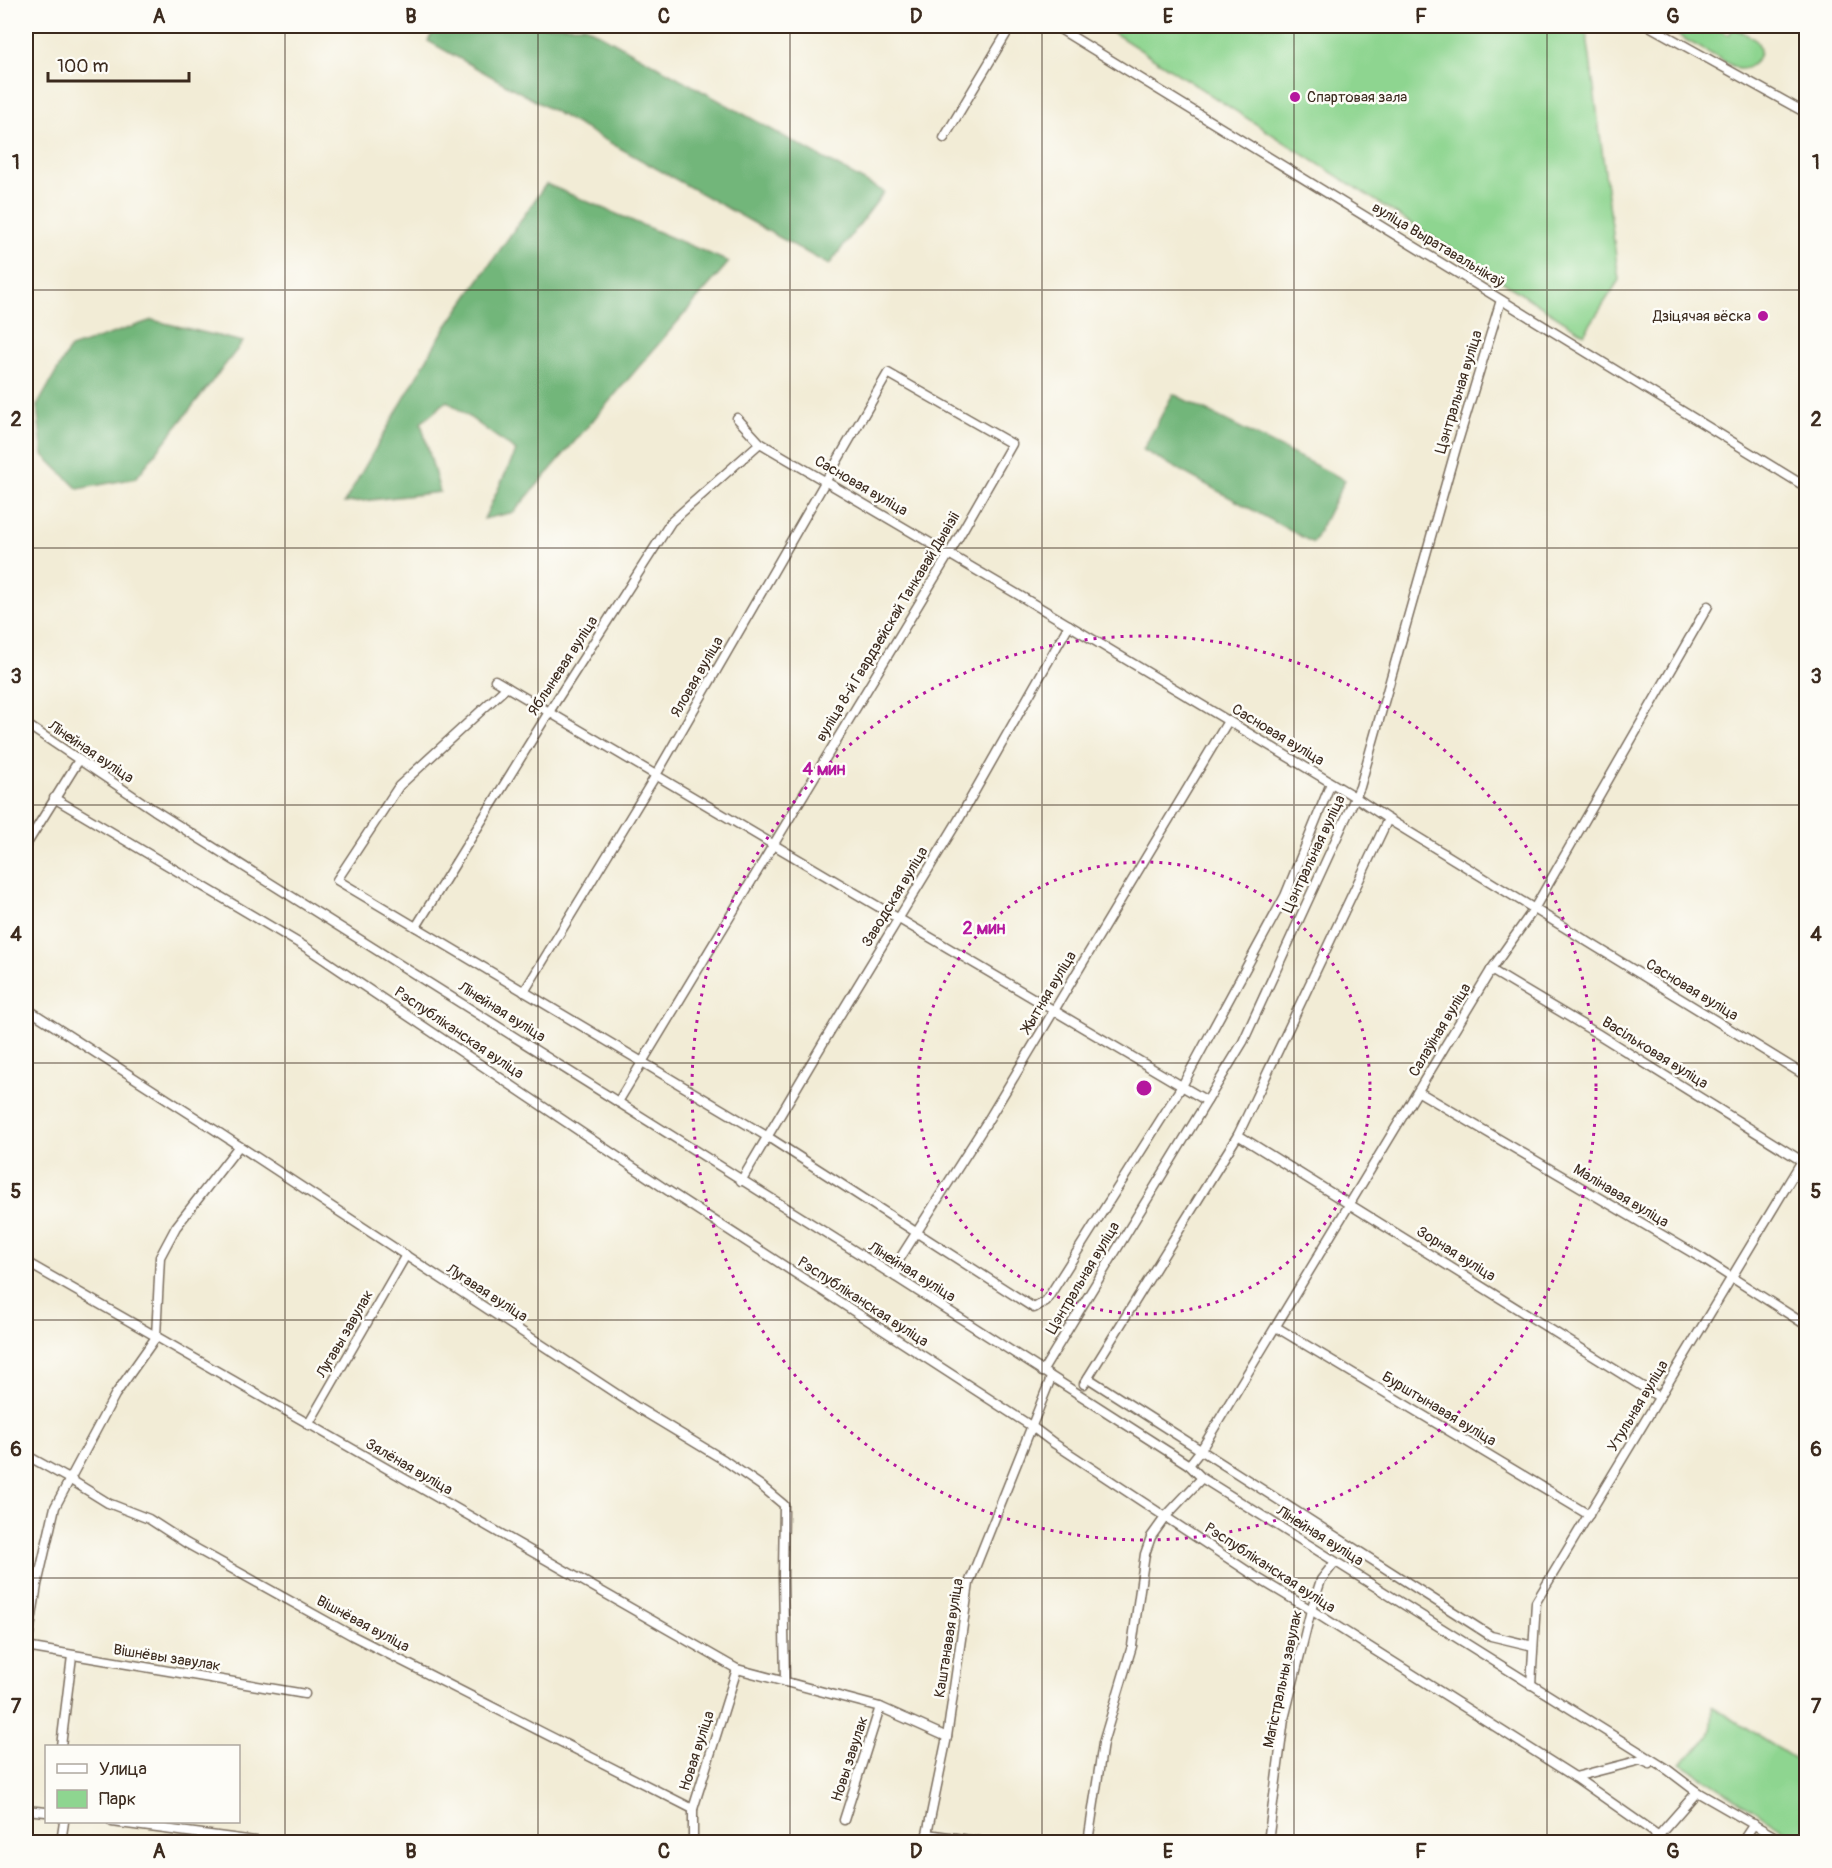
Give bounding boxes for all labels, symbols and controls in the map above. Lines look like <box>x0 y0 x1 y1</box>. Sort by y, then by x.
text: A <box>153 4 166 29</box>
text: B <box>405 4 417 29</box>
text: C <box>658 4 670 29</box>
text: D <box>910 4 923 29</box>
text: E <box>1163 4 1174 29</box>
text: F <box>1415 4 1427 29</box>
text: G <box>1666 4 1680 29</box>
scale bar <box>48 45 189 83</box>
text: 100 m <box>57 55 109 78</box>
place label: Спартовая зала <box>1307 88 1407 107</box>
marker: Спартовая зала <box>1288 90 1302 104</box>
text: 1 <box>12 150 20 175</box>
text: 1 <box>1812 150 1820 175</box>
street label: вуліца Выратавальнікаў <box>1368 198 1508 292</box>
place label: Дзіцячая вёска <box>1652 307 1751 326</box>
marker: Дзіцячая вёска <box>1756 309 1770 323</box>
street label: Цэнтральная вуліца <box>1431 328 1487 456</box>
text: 2 <box>10 407 22 432</box>
text: 2 <box>1810 407 1822 432</box>
street label: Сасновая вуліца <box>811 452 911 520</box>
street label: вуліца 8-й Гвардзейскай Танкавай Дывізіі <box>812 509 964 745</box>
street label: Яблыневая вуліца <box>524 613 602 719</box>
street label: Яловая вуліца <box>666 633 728 721</box>
text: 3 <box>10 664 22 689</box>
text: 3 <box>1810 664 1822 689</box>
street label: Сасновая вуліца <box>1228 700 1328 770</box>
street label: Лінейная вуліца <box>44 716 137 788</box>
text: 4 мин <box>802 758 846 781</box>
street label: Цэнтральная вуліца <box>1278 792 1350 916</box>
street label: Заводская вуліца <box>858 843 932 951</box>
text: 2 мин <box>963 917 1005 940</box>
text: 4 <box>10 922 22 947</box>
text: 4 <box>1810 922 1822 947</box>
street label: Жытняя вуліца <box>1016 948 1081 1038</box>
street label: Сасновая вуліца <box>1642 955 1742 1025</box>
street label: Лінейная вуліца <box>454 977 549 1046</box>
street label: Салаўіная вуліца <box>1405 980 1475 1080</box>
street label: Рэспубліканская вуліца <box>391 983 527 1083</box>
street label: Васільковая вуліца <box>1598 1013 1712 1093</box>
centre of rings <box>1134 1078 1154 1098</box>
street label: Малінавая вуліца <box>1570 1160 1672 1232</box>
text: 5 <box>11 1179 22 1204</box>
text: 5 <box>1811 1179 1822 1204</box>
street label: Цэнтральная вуліца <box>1042 1218 1124 1338</box>
street label: Зорная вуліца <box>1413 1222 1499 1286</box>
street label: Лінейная вуліца <box>864 1237 959 1306</box>
street label: Рэспубліканская вуліца <box>794 1253 932 1351</box>
street label: Лугавая вуліца <box>442 1259 531 1326</box>
street label: Лугавы завулак <box>312 1286 378 1382</box>
street label: Утульная вуліца <box>1603 1357 1673 1455</box>
street label: Бурштынавая вуліца <box>1378 1367 1500 1451</box>
street label: Зялёная вуліца <box>362 1434 456 1500</box>
text: 6 <box>10 1437 22 1462</box>
text: 6 <box>1810 1437 1822 1462</box>
street label: Лінейная вуліца <box>1272 1501 1367 1570</box>
street label: Рэспубліканская вуліца <box>1201 1519 1339 1617</box>
street label: Каштанавая вуліца <box>930 1577 968 1699</box>
street label: Вішнёвая вуліца <box>313 1591 413 1657</box>
street label: Магістральны завулак <box>1259 1608 1307 1750</box>
street label: Вішнёвы завулак <box>112 1640 222 1676</box>
text: 7 <box>11 1694 22 1719</box>
text: 7 <box>1811 1694 1822 1719</box>
street label: Новая вуліца <box>675 1709 719 1793</box>
street label: Новы завулак <box>827 1714 873 1804</box>
legend <box>45 1745 240 1823</box>
text: Улица <box>99 1758 147 1781</box>
text: Парк <box>99 1788 136 1811</box>
text: A <box>153 1839 166 1864</box>
text: B <box>405 1839 417 1864</box>
text: C <box>658 1839 670 1864</box>
text: D <box>910 1839 923 1864</box>
text: E <box>1163 1839 1174 1864</box>
text: F <box>1415 1839 1427 1864</box>
text: G <box>1666 1839 1680 1864</box>

